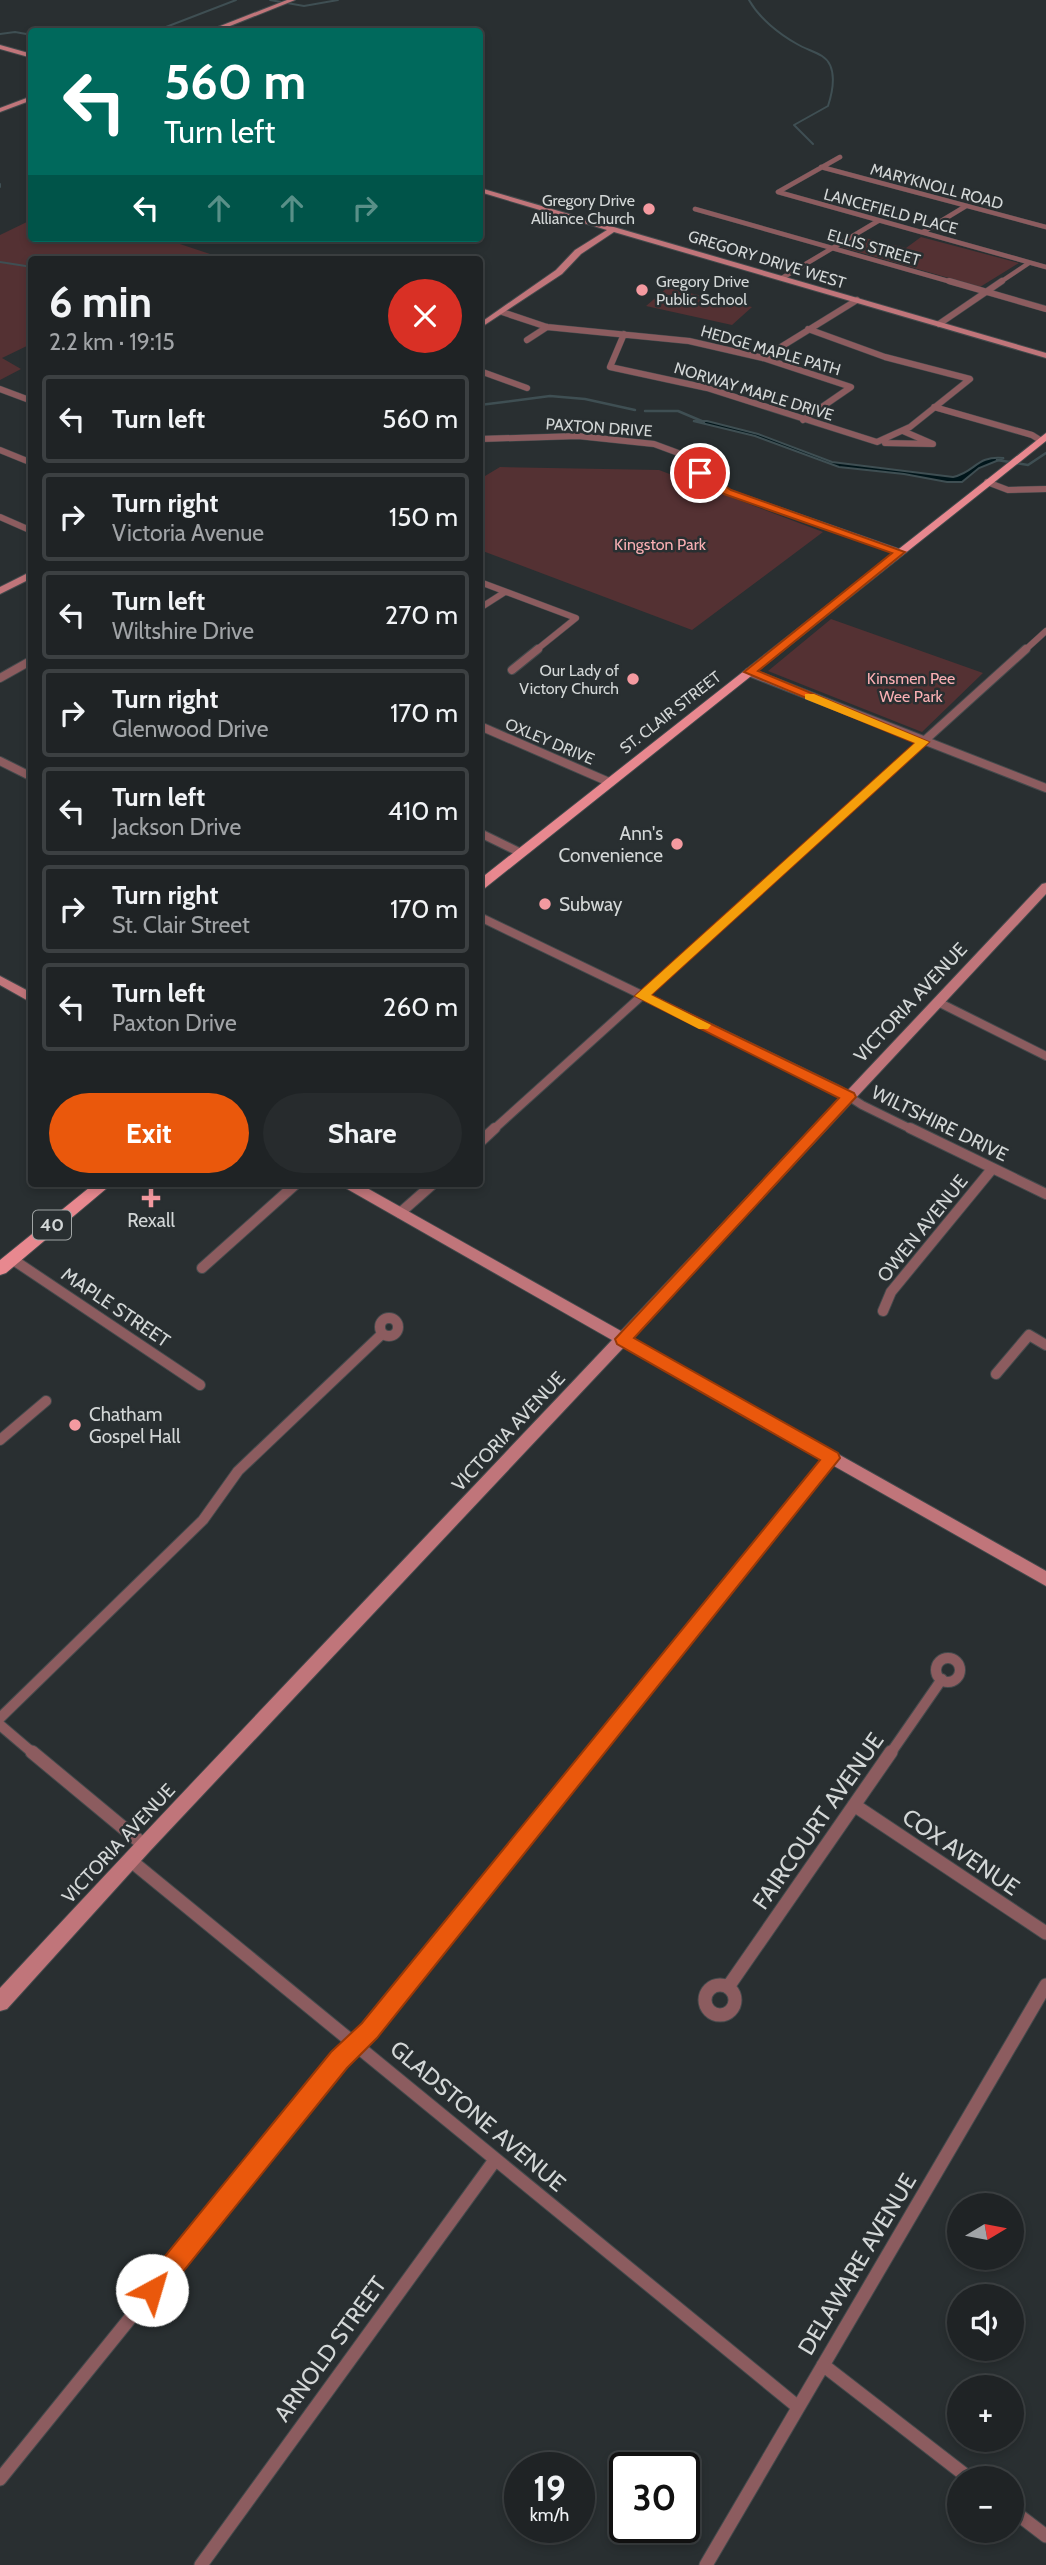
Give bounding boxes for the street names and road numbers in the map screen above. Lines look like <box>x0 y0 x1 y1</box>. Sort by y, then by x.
street label: MARYKNOLL ROAD <box>868 160 1005 213</box>
street label: LANCEFIELD PLACE <box>822 184 960 239</box>
street label: ELLIS STREET <box>825 225 923 270</box>
street label: GREGORY DRIVE WEST <box>686 226 848 293</box>
street label: HEDGE MAPLE PATH <box>699 321 843 380</box>
street label: NORWAY MAPLE DRIVE <box>672 358 836 425</box>
street label: PAXTON DRIVE <box>545 414 653 441</box>
street label: ST. CLAIR STREET <box>616 667 725 758</box>
street label: OXLEY DRIVE <box>502 714 597 769</box>
street label: VICTORIA AVENUE <box>849 938 972 1067</box>
street label: WILTSHIRE DRIVE <box>868 1080 1012 1166</box>
street label: OWEN AVENUE <box>872 1170 973 1287</box>
road number: 40 <box>33 1210 71 1240</box>
street label: MAPLE STREET <box>57 1263 174 1352</box>
street label: VICTORIA AVENUE <box>447 1367 570 1496</box>
street label: FAIRCOURT AVENUE <box>746 1727 890 1915</box>
street label: VICTORIA AVENUE <box>57 1779 180 1908</box>
street label: COX AVENUE <box>897 1803 1025 1901</box>
street label: GLADSTONE AVENUE <box>385 2034 571 2198</box>
street label: DELAWARE AVENUE <box>792 2168 922 2360</box>
street label: ARNOLD STREET <box>268 2271 392 2427</box>

